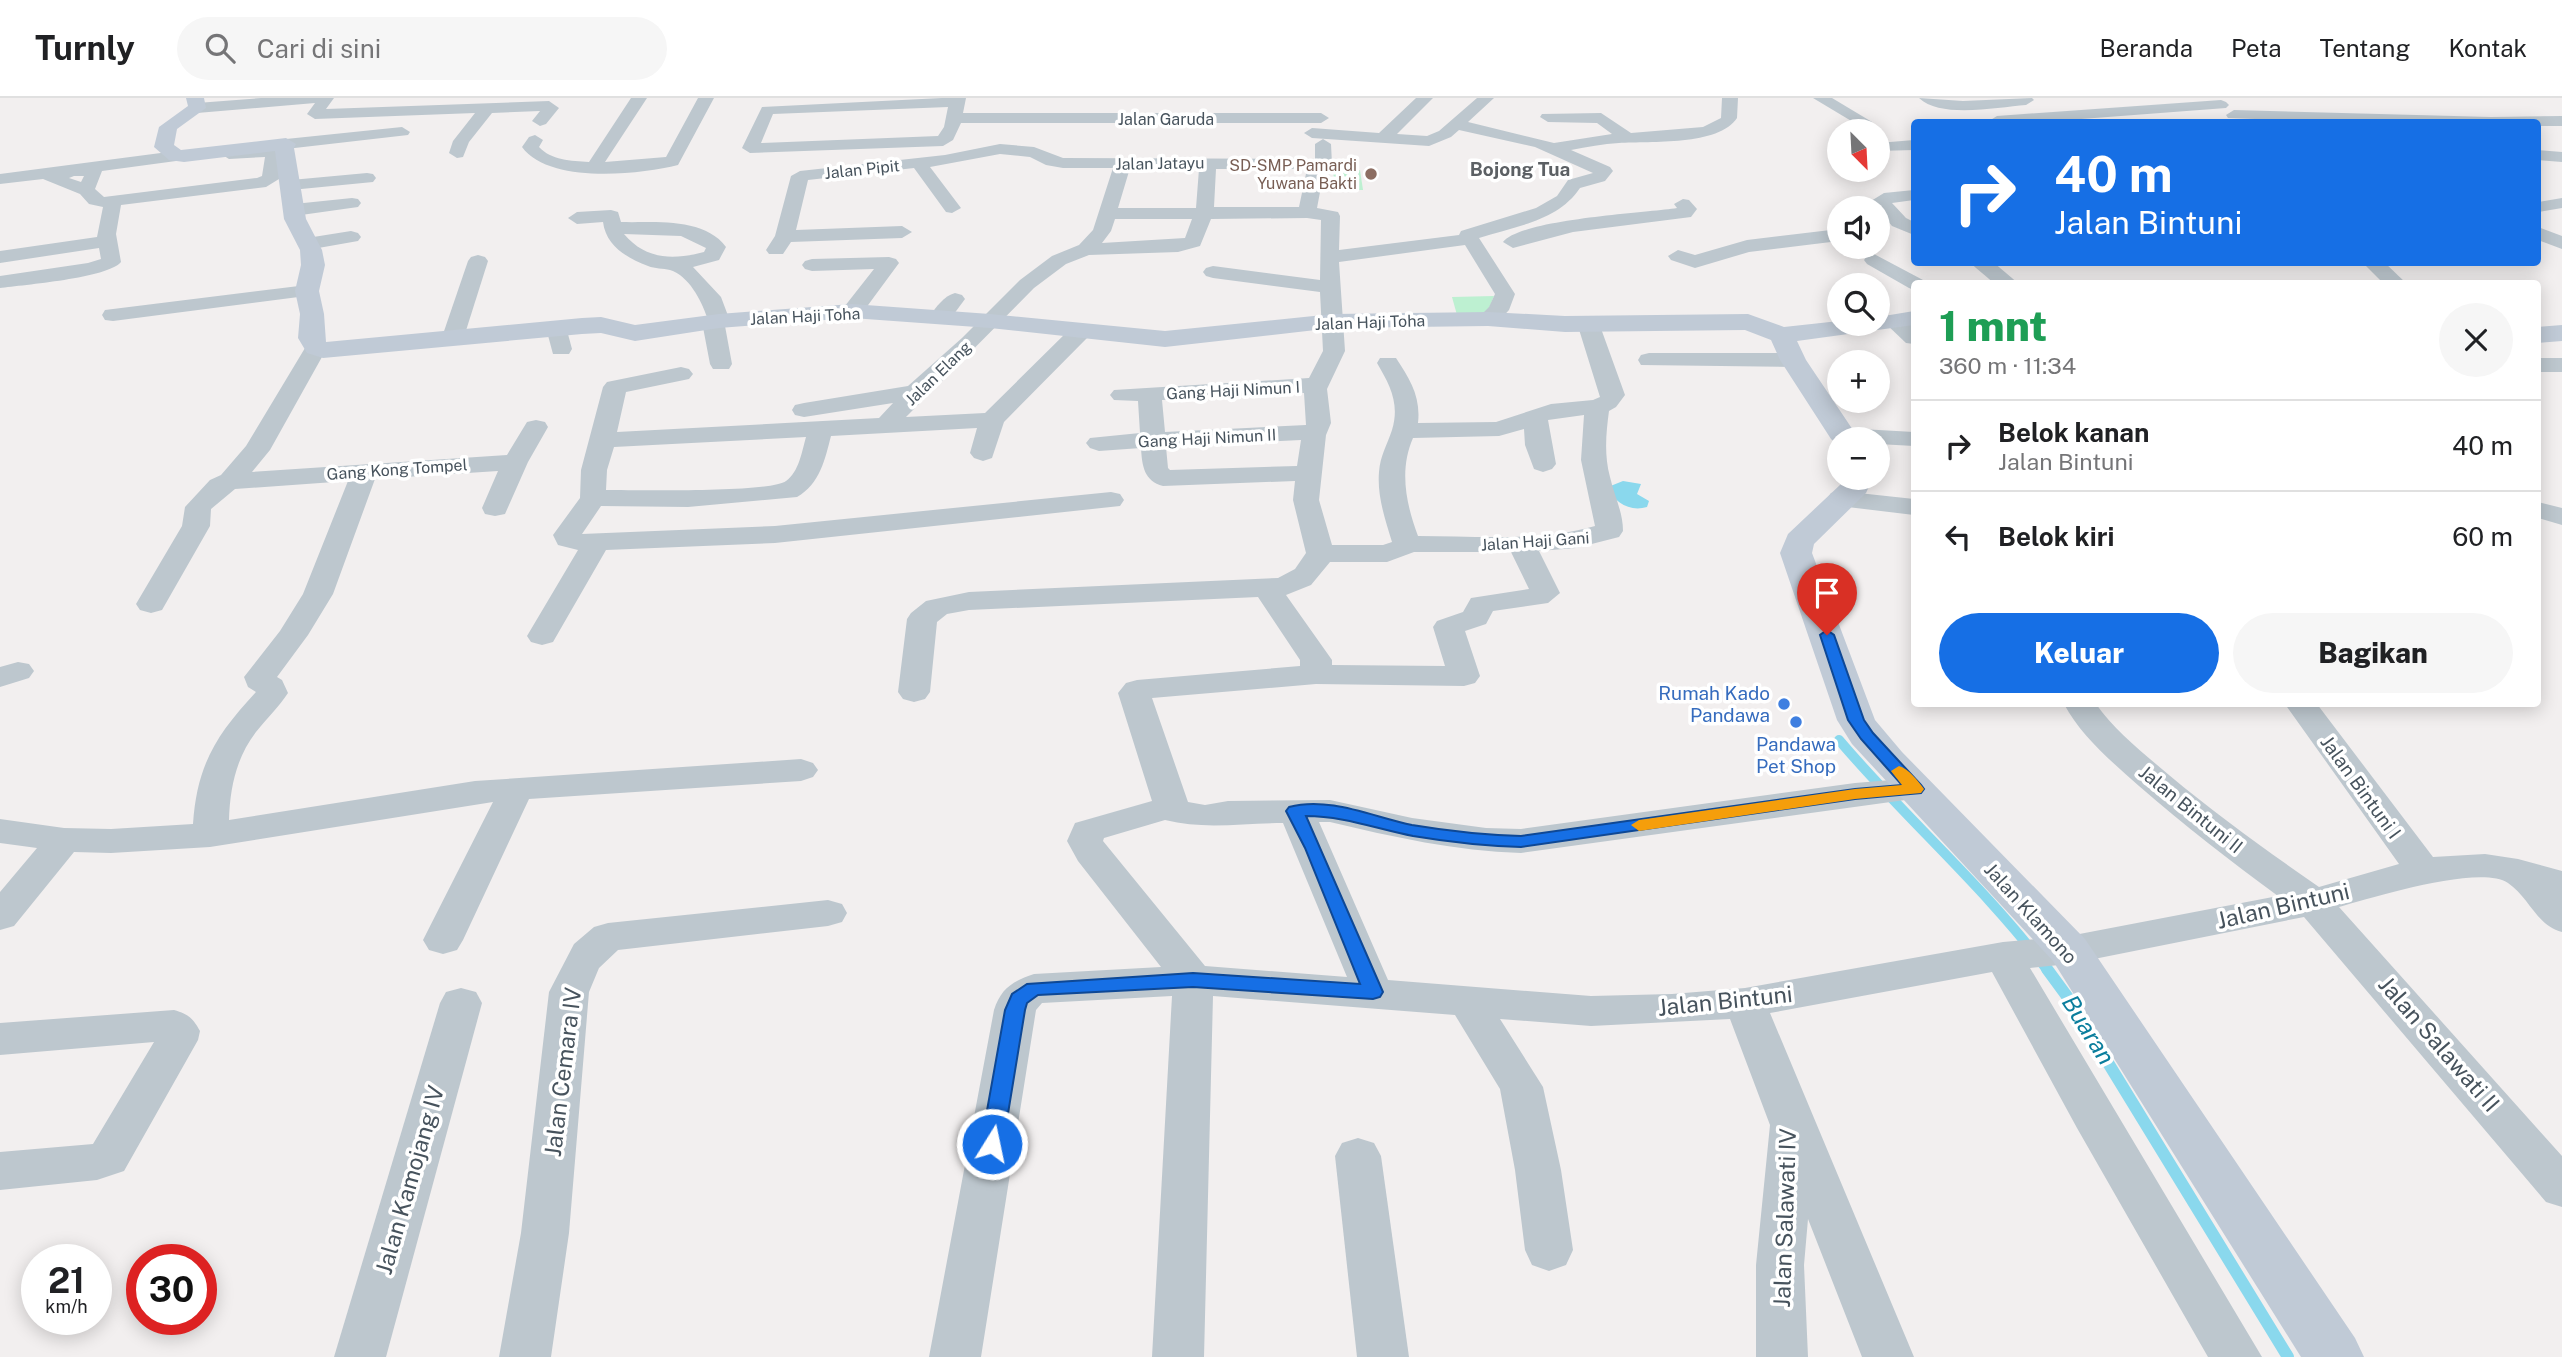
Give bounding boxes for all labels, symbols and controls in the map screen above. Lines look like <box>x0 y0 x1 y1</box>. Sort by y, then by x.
search box <box>177 17 667 80</box>
text: Turnly <box>35 29 135 67</box>
icon: search <box>201 29 239 67</box>
text: Cari di sini <box>257 33 381 64</box>
text: Beranda <box>2099 34 2193 62</box>
text: Peta <box>2231 34 2282 62</box>
text: Tentang <box>2320 34 2410 62</box>
text: Kontak <box>2448 34 2527 62</box>
street label: Jalan Garuda <box>1118 110 1214 129</box>
north arrow <box>1827 119 1890 182</box>
map controls <box>1827 119 1890 490</box>
text: 40 m <box>2054 145 2173 203</box>
icon: right <box>1939 147 2030 238</box>
street label: Jalan Jatayu <box>1115 153 1205 174</box>
street label: Jalan Pipit <box>823 156 901 183</box>
place label: SD-SMP Pamardi Yuwana Bakti <box>1229 156 1357 193</box>
district label: Bojong Tua <box>1470 158 1570 180</box>
marker: SD-SMP Pamardi Yuwana Bakti <box>1363 166 1379 182</box>
button: sound <box>1827 196 1890 259</box>
text: Jalan Bintuni <box>2054 204 2242 241</box>
button: search <box>1827 273 1890 336</box>
text: 1 mnt <box>1939 301 2047 350</box>
button: close <box>2439 303 2513 377</box>
street label: Jalan Haji Toha <box>749 304 861 329</box>
street label: Jalan Haji Toha <box>1314 311 1426 334</box>
street label: Jalan Elang <box>901 337 975 409</box>
button: + <box>1827 350 1890 413</box>
text: 360 m · 11:34 <box>1939 352 2076 379</box>
street label: Gang Haji Nimun I <box>1166 378 1300 403</box>
text: Belok kanan <box>1998 417 2149 448</box>
street label: Gang Haji Nimun II <box>1137 425 1277 452</box>
button: − <box>1827 427 1890 490</box>
icon: right <box>1939 427 1977 465</box>
text: 40 m <box>2452 430 2513 461</box>
text: Jalan Bintuni <box>1998 448 2133 475</box>
street label: Gang Kong Tompel <box>326 455 468 484</box>
icon: left <box>1939 518 1977 556</box>
text: Belok kiri <box>1998 521 2114 552</box>
text: 60 m <box>2452 521 2513 552</box>
street label: Jalan Haji Gani <box>1480 528 1590 555</box>
pin <box>1797 563 1857 635</box>
icon: arrive <box>1808 574 1846 612</box>
button: Keluar <box>1939 613 2219 693</box>
button: Bagikan <box>2233 613 2513 693</box>
place label: Rumah Kado Pandawa <box>1658 682 1770 726</box>
marker: Rumah Kado Pandawa <box>1776 696 1792 712</box>
marker: Pandawa Pet Shop <box>1788 714 1804 730</box>
street label: Jalan Bintuni I <box>2316 731 2406 843</box>
place label: Pandawa Pet Shop <box>1756 733 1836 777</box>
street label: Jalan Bintuni II <box>2135 760 2247 858</box>
street label: Jalan Klamono <box>1980 858 2082 968</box>
street label: Jalan Bintuni <box>2214 877 2352 934</box>
street label: Jalan Salawati II <box>2373 970 2505 1117</box>
street label: Jalan Bintuni <box>1656 980 1794 1021</box>
street label: Jalan Cemara IV <box>539 986 586 1158</box>
water label: Buaran <box>2057 990 2121 1069</box>
street label: Jalan Kamojang IV <box>370 1082 449 1277</box>
position arrow <box>955 1107 1029 1181</box>
street label: Jalan Salawati IV <box>1768 1128 1801 1308</box>
speed limit sign: 30 <box>126 1244 217 1335</box>
text: 21 <box>48 1260 85 1301</box>
text: km/h <box>45 1296 88 1317</box>

